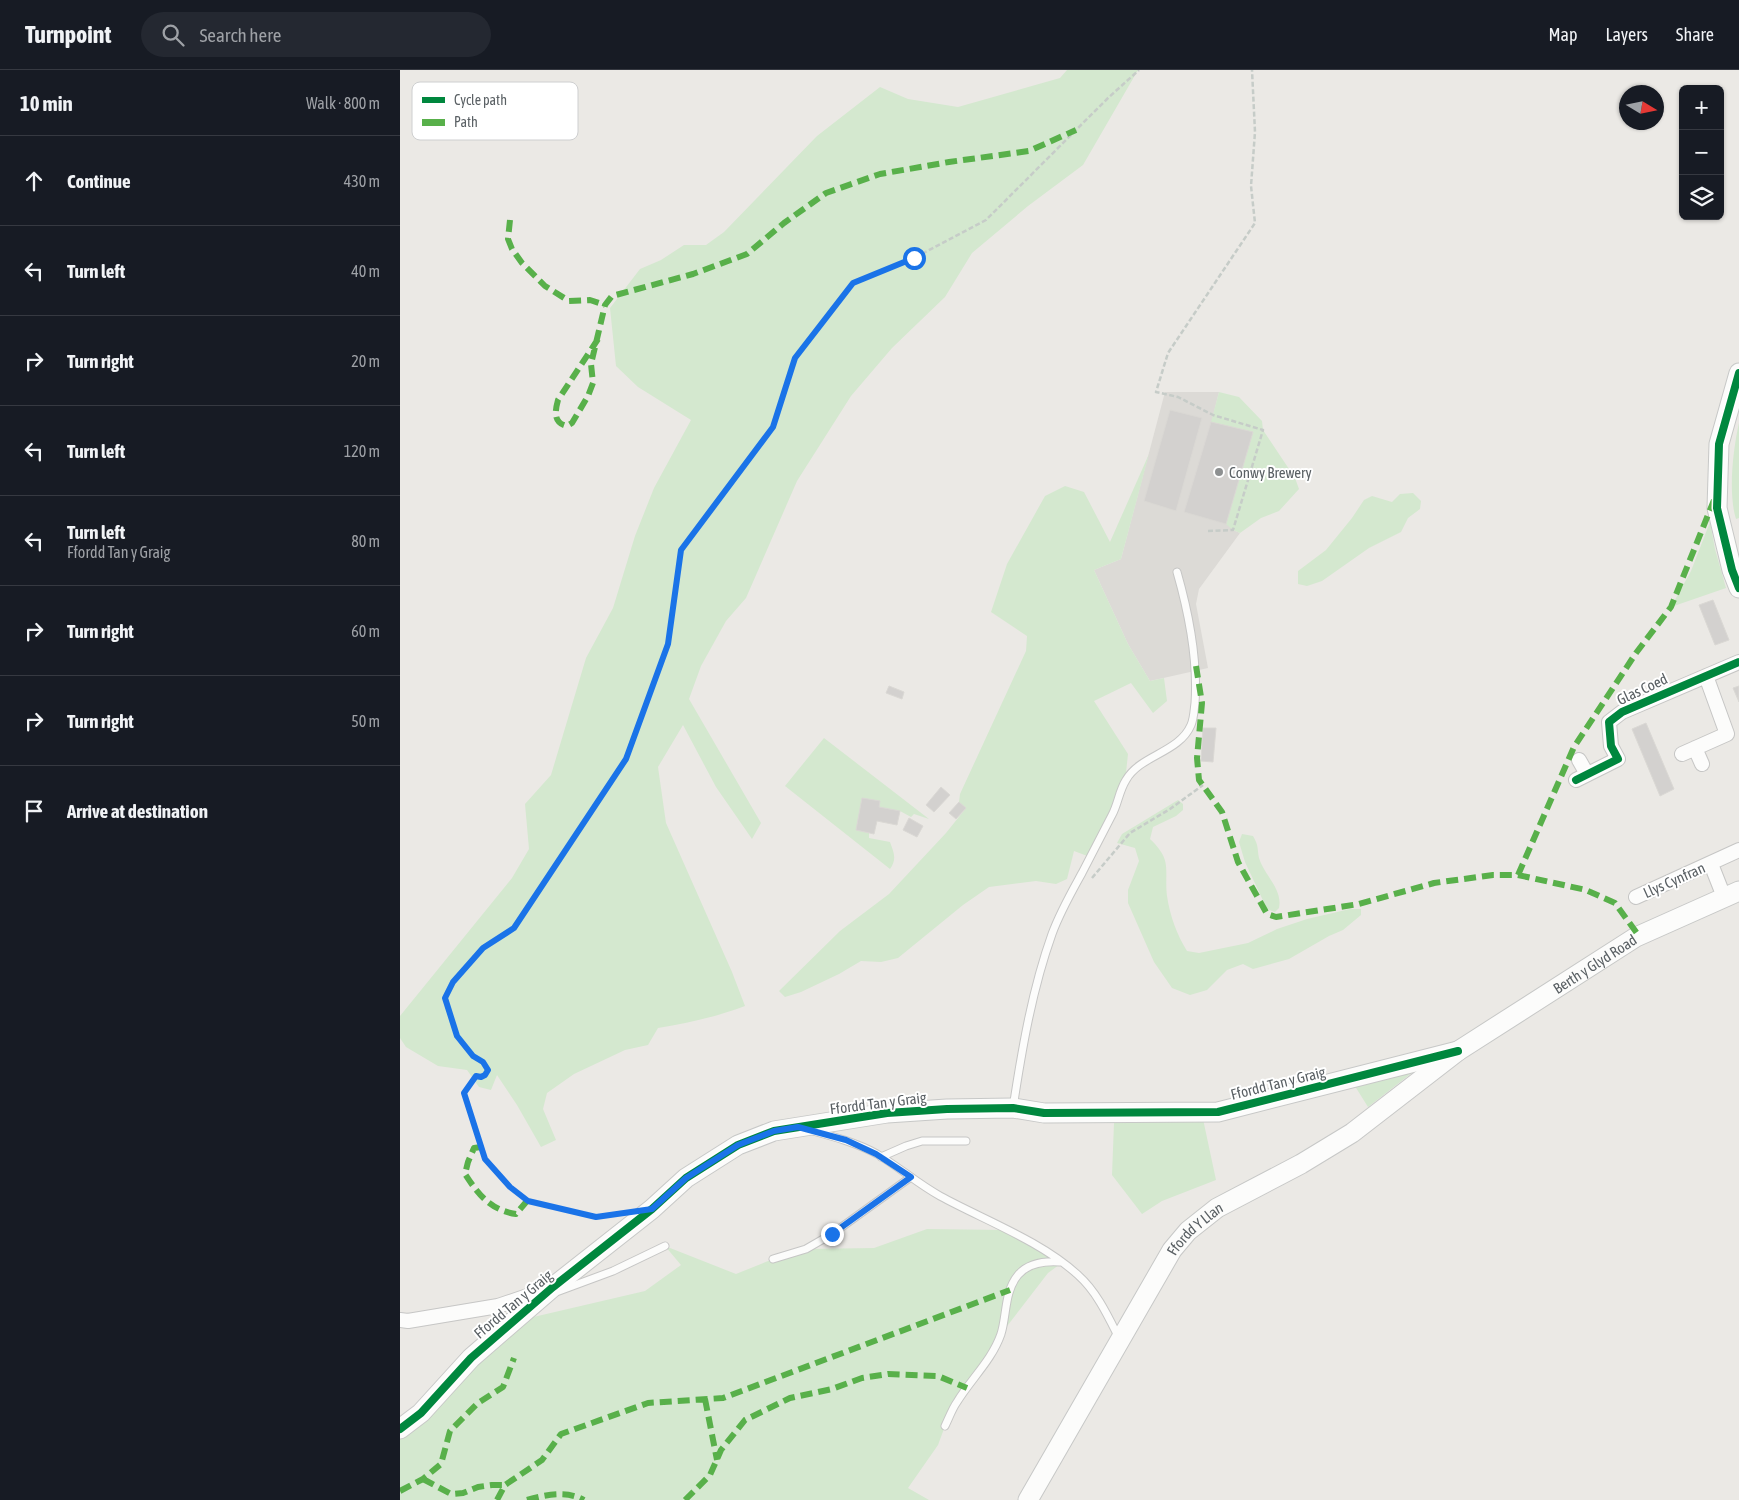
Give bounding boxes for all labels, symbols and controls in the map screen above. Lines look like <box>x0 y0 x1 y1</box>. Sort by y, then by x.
search box <box>141 12 491 57</box>
text: Turnpoint <box>25 21 111 48</box>
icon: search <box>159 21 187 49</box>
text: Search here <box>199 24 281 46</box>
text: Map <box>1548 24 1577 45</box>
text: Layers <box>1605 24 1648 45</box>
text: Share <box>1676 24 1714 45</box>
legend <box>412 82 578 140</box>
north arrow <box>1619 85 1664 130</box>
map controls <box>1679 85 1724 220</box>
button: + <box>1679 85 1724 130</box>
text: 10 min <box>20 91 73 115</box>
text: Cycle path <box>454 92 507 108</box>
text: Walk · 800 m <box>306 94 380 112</box>
text: Path <box>454 114 478 130</box>
button: − <box>1679 130 1724 175</box>
icon: ahead <box>20 167 48 195</box>
text: Continue <box>67 170 131 192</box>
text: 430 m <box>344 172 380 190</box>
button: layers <box>1679 175 1724 220</box>
route start <box>903 247 926 270</box>
icon: left <box>20 257 48 285</box>
text: Turn left <box>67 260 125 282</box>
text: 40 m <box>351 262 380 280</box>
icon: right <box>20 347 48 375</box>
text: Turn right <box>67 350 134 372</box>
text: 20 m <box>351 352 380 370</box>
icon: left <box>20 437 48 465</box>
text: Turn left <box>67 440 125 462</box>
text: 120 m <box>344 442 380 460</box>
place label: Conwy Brewery <box>1229 464 1312 481</box>
marker: Conwy Brewery <box>1213 466 1225 478</box>
text: Turn left <box>67 521 125 543</box>
icon: left <box>20 527 48 555</box>
text: 80 m <box>351 532 380 550</box>
text: Ffordd Tan y Graig <box>67 543 170 561</box>
icon: right <box>20 617 48 645</box>
text: Turn right <box>67 620 134 642</box>
text: 60 m <box>351 622 380 640</box>
street label: Glas Coed <box>1614 670 1670 708</box>
icon: right <box>20 707 48 735</box>
text: Turn right <box>67 710 134 732</box>
text: 50 m <box>351 712 380 730</box>
icon: arrive <box>20 797 48 825</box>
text: Arrive at destination <box>67 800 208 822</box>
street label: Llys Cynfran <box>1640 859 1708 901</box>
street label: Berth y Glyd Road <box>1550 931 1639 997</box>
street label: Ffordd Tan y Graig <box>1229 1063 1328 1103</box>
street label: Ffordd Tan y Graig <box>829 1089 928 1117</box>
street label: Ffordd Y Llan <box>1163 1198 1225 1258</box>
route end <box>821 1223 844 1246</box>
street label: Ffordd Tan y Graig <box>470 1266 556 1342</box>

